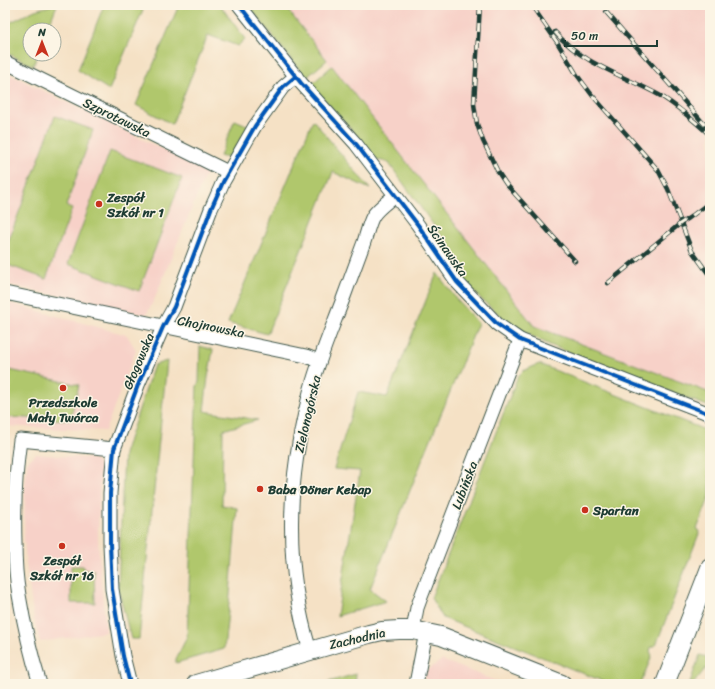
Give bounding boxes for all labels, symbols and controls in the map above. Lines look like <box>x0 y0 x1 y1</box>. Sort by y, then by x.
north arrow <box>22 22 62 62</box>
scale bar <box>565 22 657 48</box>
text: N <box>37 23 46 42</box>
text: 50 m <box>571 25 598 47</box>
street label: Szprotawska <box>79 91 155 144</box>
place label: Zespół Szkół nr 1 <box>106 186 164 224</box>
marker: Zespół Szkół nr 1 <box>94 199 104 209</box>
street label: Ścinawska <box>421 219 475 282</box>
street label: Chojnowska <box>175 309 247 344</box>
street label: Głogowska <box>116 329 161 393</box>
street label: Zielonogórska <box>287 373 328 455</box>
marker: Przedszkole Mały Twórca <box>58 383 68 393</box>
place label: Przedszkole Mały Twórca <box>26 391 99 429</box>
street label: Lubińska <box>445 457 484 513</box>
place label: Baba Döner Kebap <box>268 478 371 501</box>
marker: Baba Döner Kebap <box>255 484 265 494</box>
place label: Spartan <box>592 499 640 522</box>
marker: Spartan <box>580 505 590 515</box>
marker: Zespół Szkół nr 16 <box>57 541 67 551</box>
place label: Zespół Szkół nr 16 <box>29 549 95 587</box>
street label: Zachodnia <box>327 621 388 656</box>

